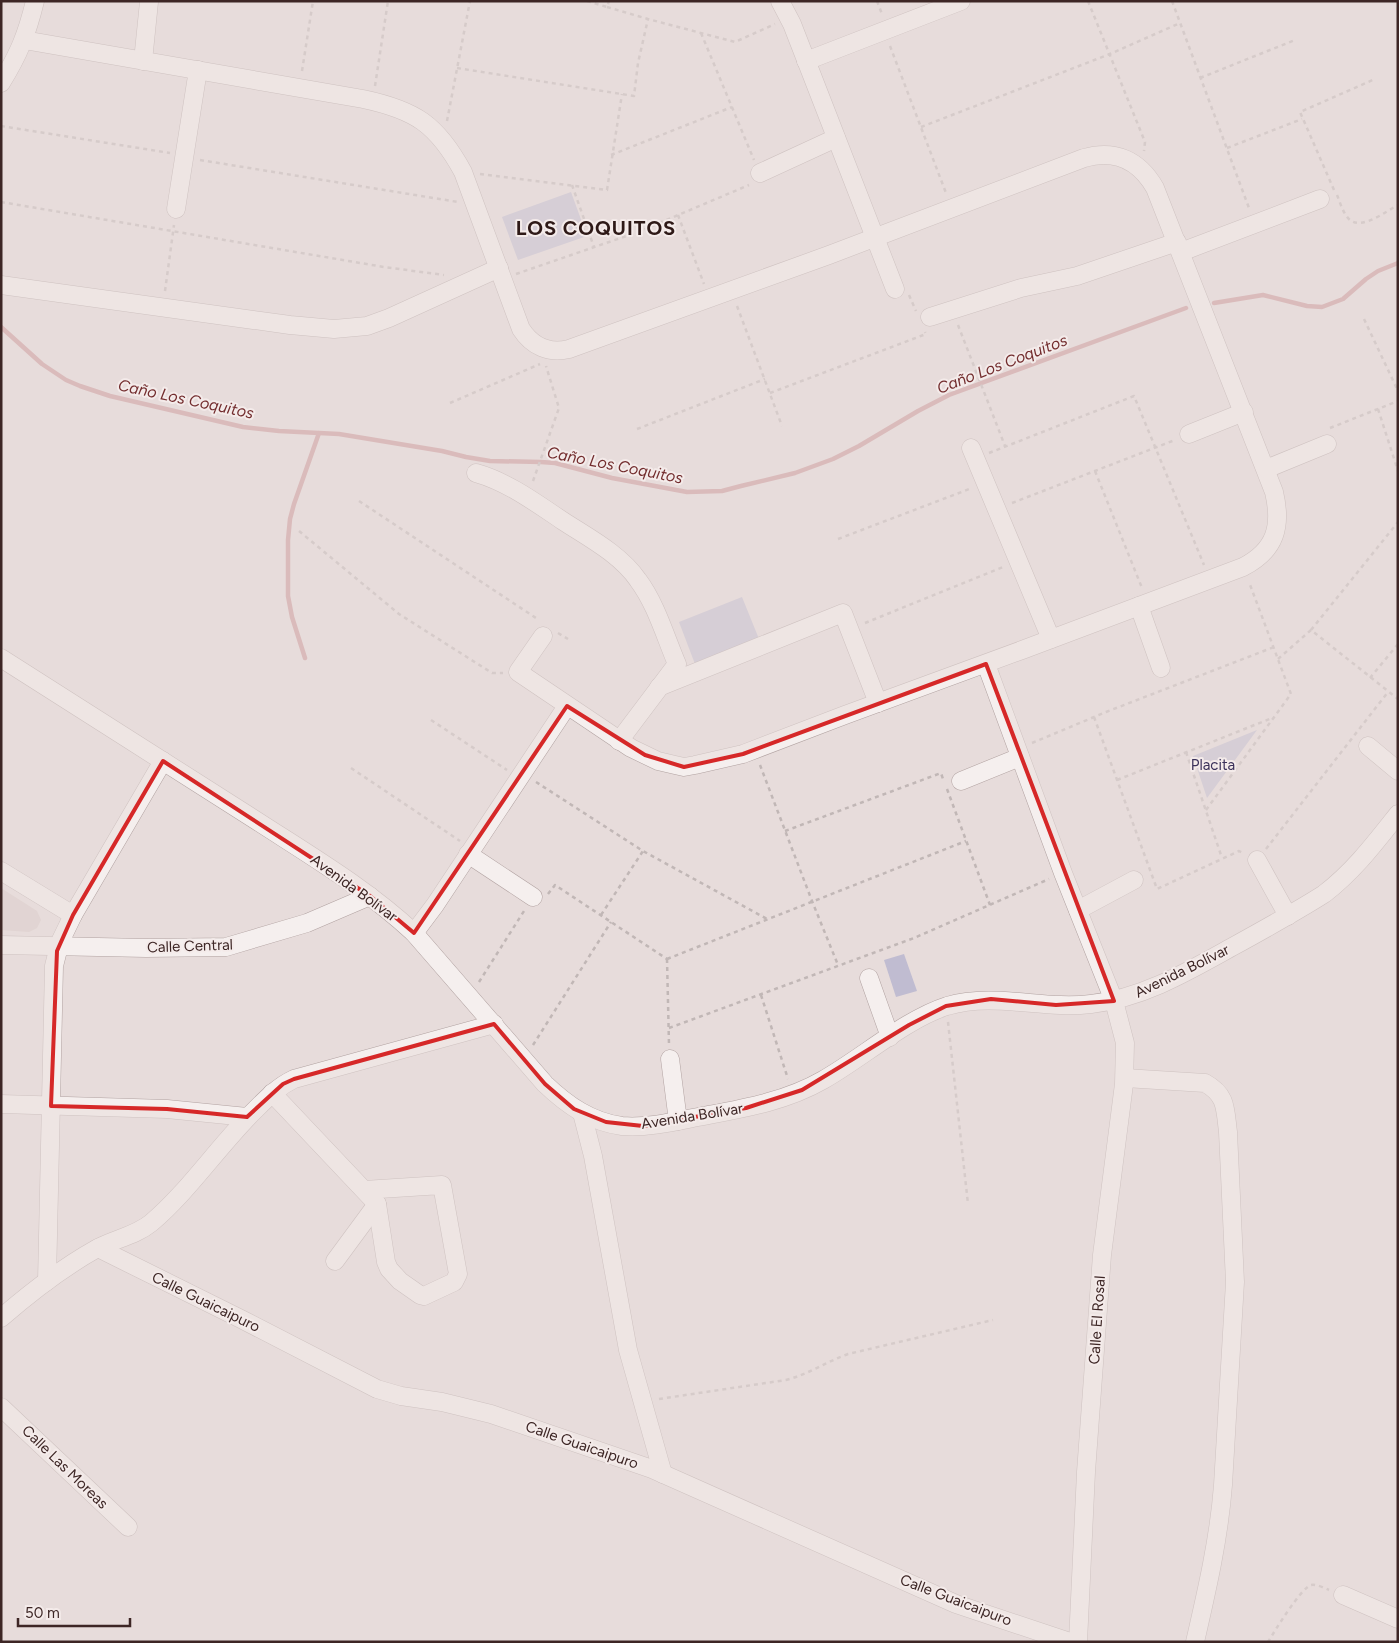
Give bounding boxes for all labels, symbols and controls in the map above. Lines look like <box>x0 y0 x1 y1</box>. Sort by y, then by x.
district label: LOS COQUITOS <box>516 216 676 240</box>
water label: Caño Los Coquitos <box>934 330 1070 398</box>
water label: Caño Los Coquitos <box>116 375 256 423</box>
water label: Caño Los Coquitos <box>545 442 685 488</box>
park label: Placita <box>1191 756 1235 774</box>
street label: Avenida Bolívar <box>307 851 401 925</box>
street label: Calle Central <box>147 936 233 956</box>
street label: Avenida Bolívar <box>1132 940 1232 1002</box>
street label: Avenida Bolívar <box>640 1099 744 1133</box>
street label: Calle Guaicaipuro <box>149 1268 263 1336</box>
street label: Calle El Rosal <box>1085 1275 1109 1365</box>
street label: Calle Guaicaipuro <box>523 1417 641 1473</box>
street label: Calle Las Moreas <box>18 1421 112 1513</box>
street label: Calle Guaicaipuro <box>898 1570 1015 1630</box>
scale bar <box>18 1596 130 1628</box>
text: 50 m <box>25 1604 60 1622</box>

